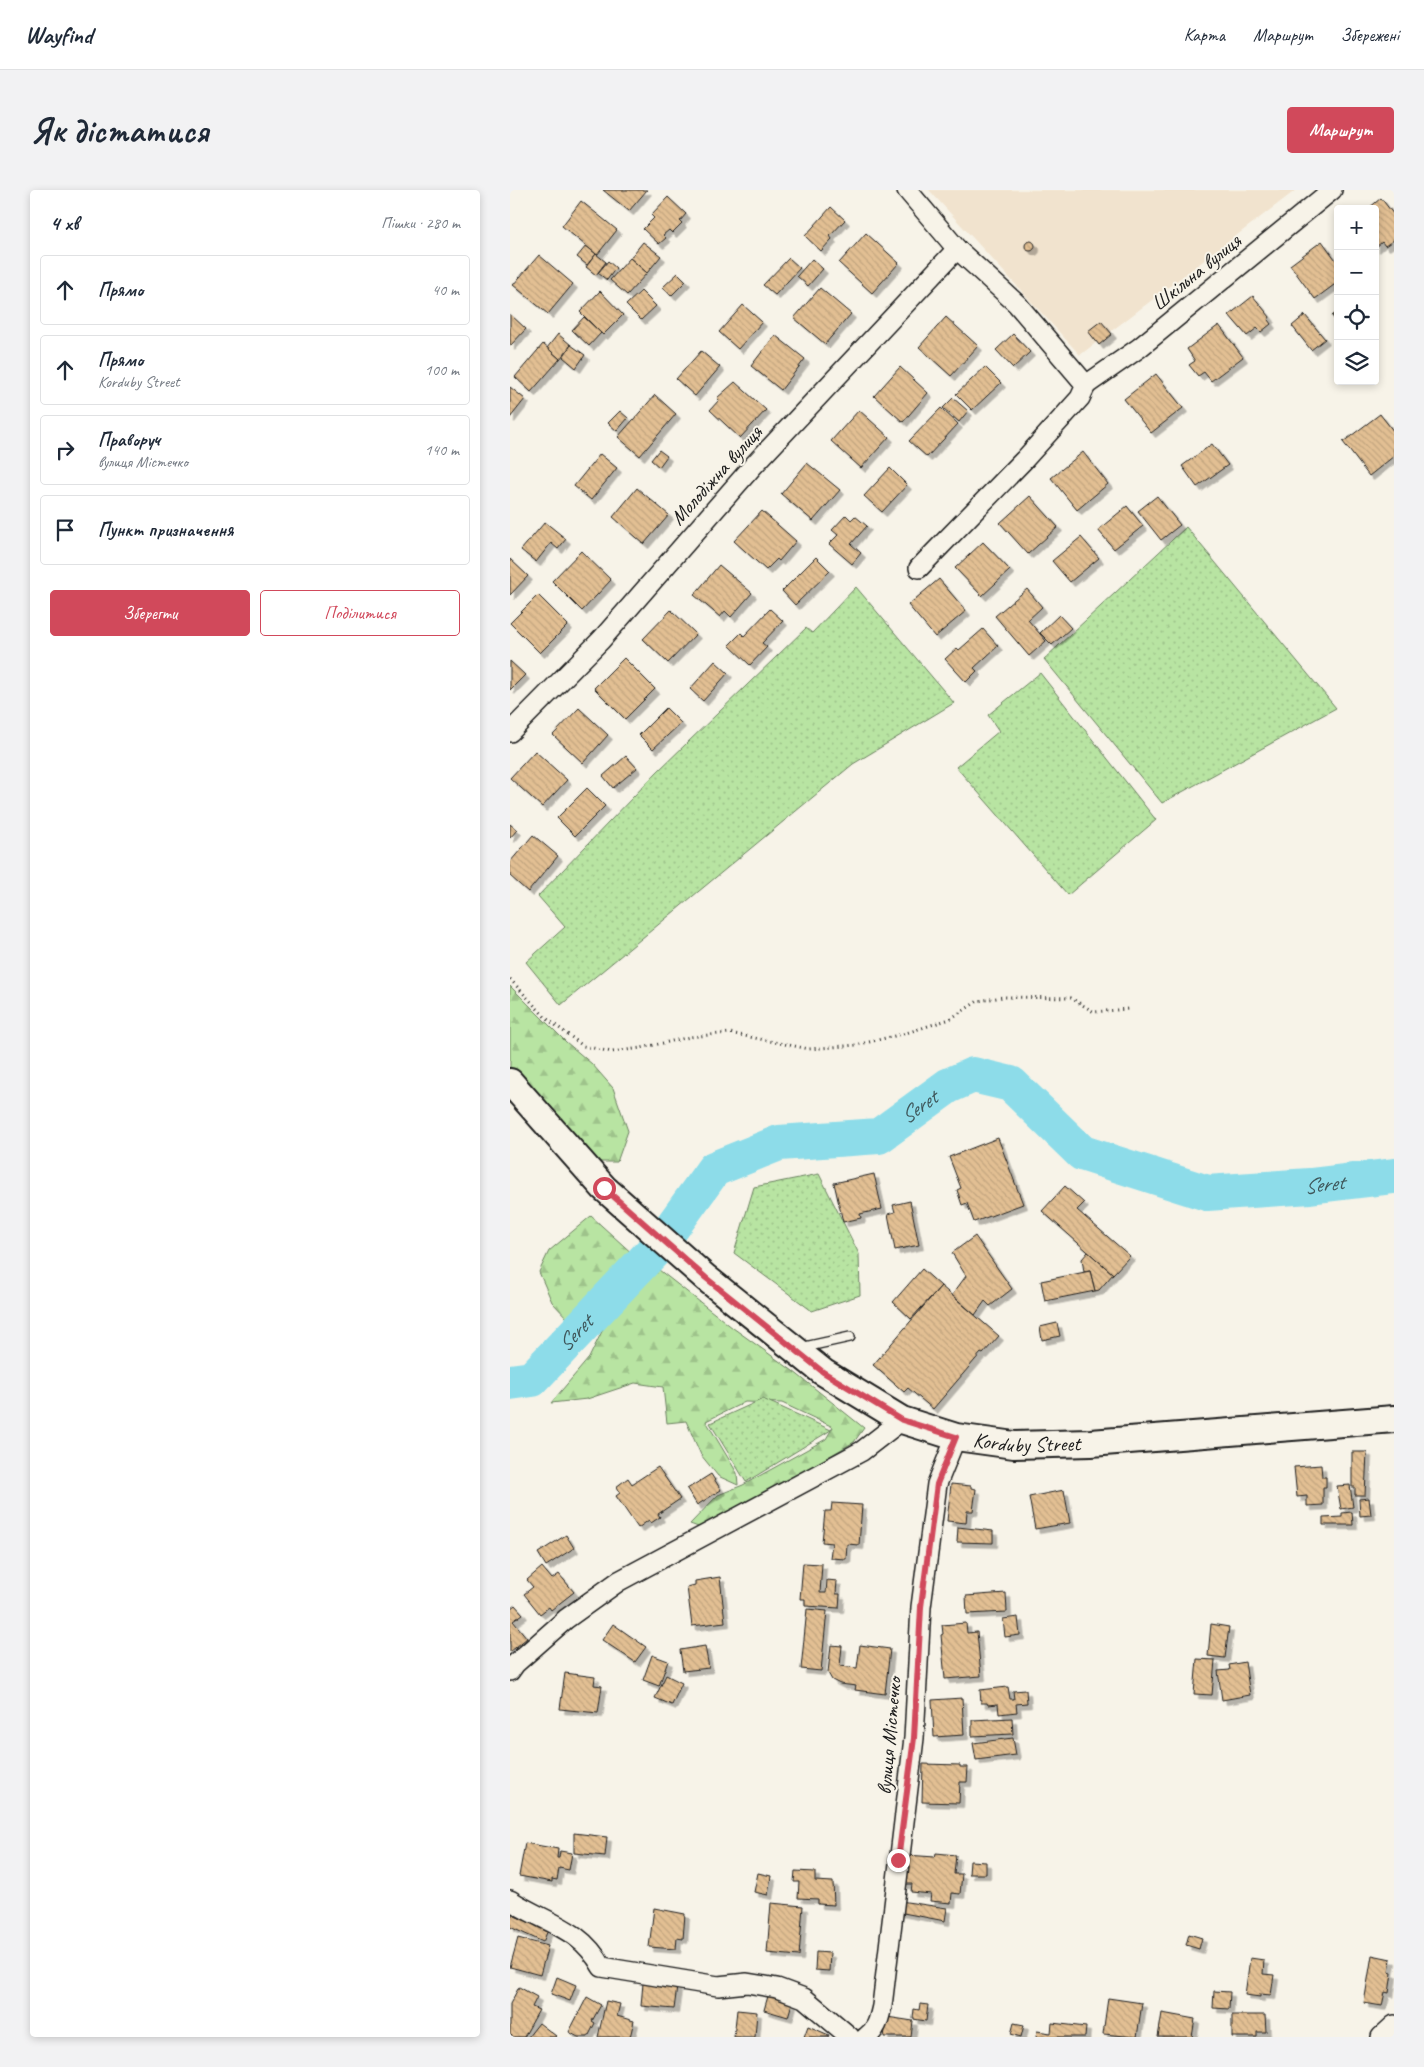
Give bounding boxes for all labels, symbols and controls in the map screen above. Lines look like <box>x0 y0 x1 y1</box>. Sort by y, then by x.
text: Wayfind <box>25 20 92 50</box>
text: Карта <box>1184 24 1225 46</box>
text: Маршрут <box>1253 24 1312 46</box>
text: Збережені <box>1340 24 1399 46</box>
button: Маршрут <box>1287 107 1394 153</box>
text: Як дістатися <box>30 108 208 153</box>
map controls <box>1334 205 1379 385</box>
button: + <box>1334 205 1379 250</box>
text: 4 хв <box>50 210 79 236</box>
text: Пішки · 280 m <box>381 213 460 233</box>
street label: Шкільна вулиця <box>1146 227 1247 316</box>
button: − <box>1334 250 1379 295</box>
icon: ahead <box>51 276 79 304</box>
text: Прямо <box>98 278 143 302</box>
text: 40 m <box>432 280 459 300</box>
button: locate <box>1334 295 1379 340</box>
button: layers <box>1334 340 1379 385</box>
text: Прямо <box>98 348 143 372</box>
icon: ahead <box>51 356 79 384</box>
text: 100 m <box>425 360 459 380</box>
text: Korduby Street <box>98 372 180 392</box>
street label: Молодіжна вулиця <box>664 419 769 530</box>
text: Праворуч <box>98 428 160 452</box>
icon: right <box>51 436 79 464</box>
text: 140 m <box>425 440 459 460</box>
text: вулиця Містечко <box>98 452 188 472</box>
icon: arrive <box>51 516 79 544</box>
text: Пункт призначення <box>98 518 233 542</box>
button: Зберегти <box>50 590 250 636</box>
button: Поділитися <box>260 590 460 636</box>
water label: Seret <box>894 1081 947 1130</box>
water label: Seret <box>1303 1168 1350 1200</box>
route start <box>593 1177 616 1200</box>
water label: Seret <box>551 1306 602 1358</box>
street label: Korduby Street <box>972 1427 1083 1458</box>
street label: вулиця Містечко <box>871 1674 907 1796</box>
route end <box>887 1849 910 1872</box>

